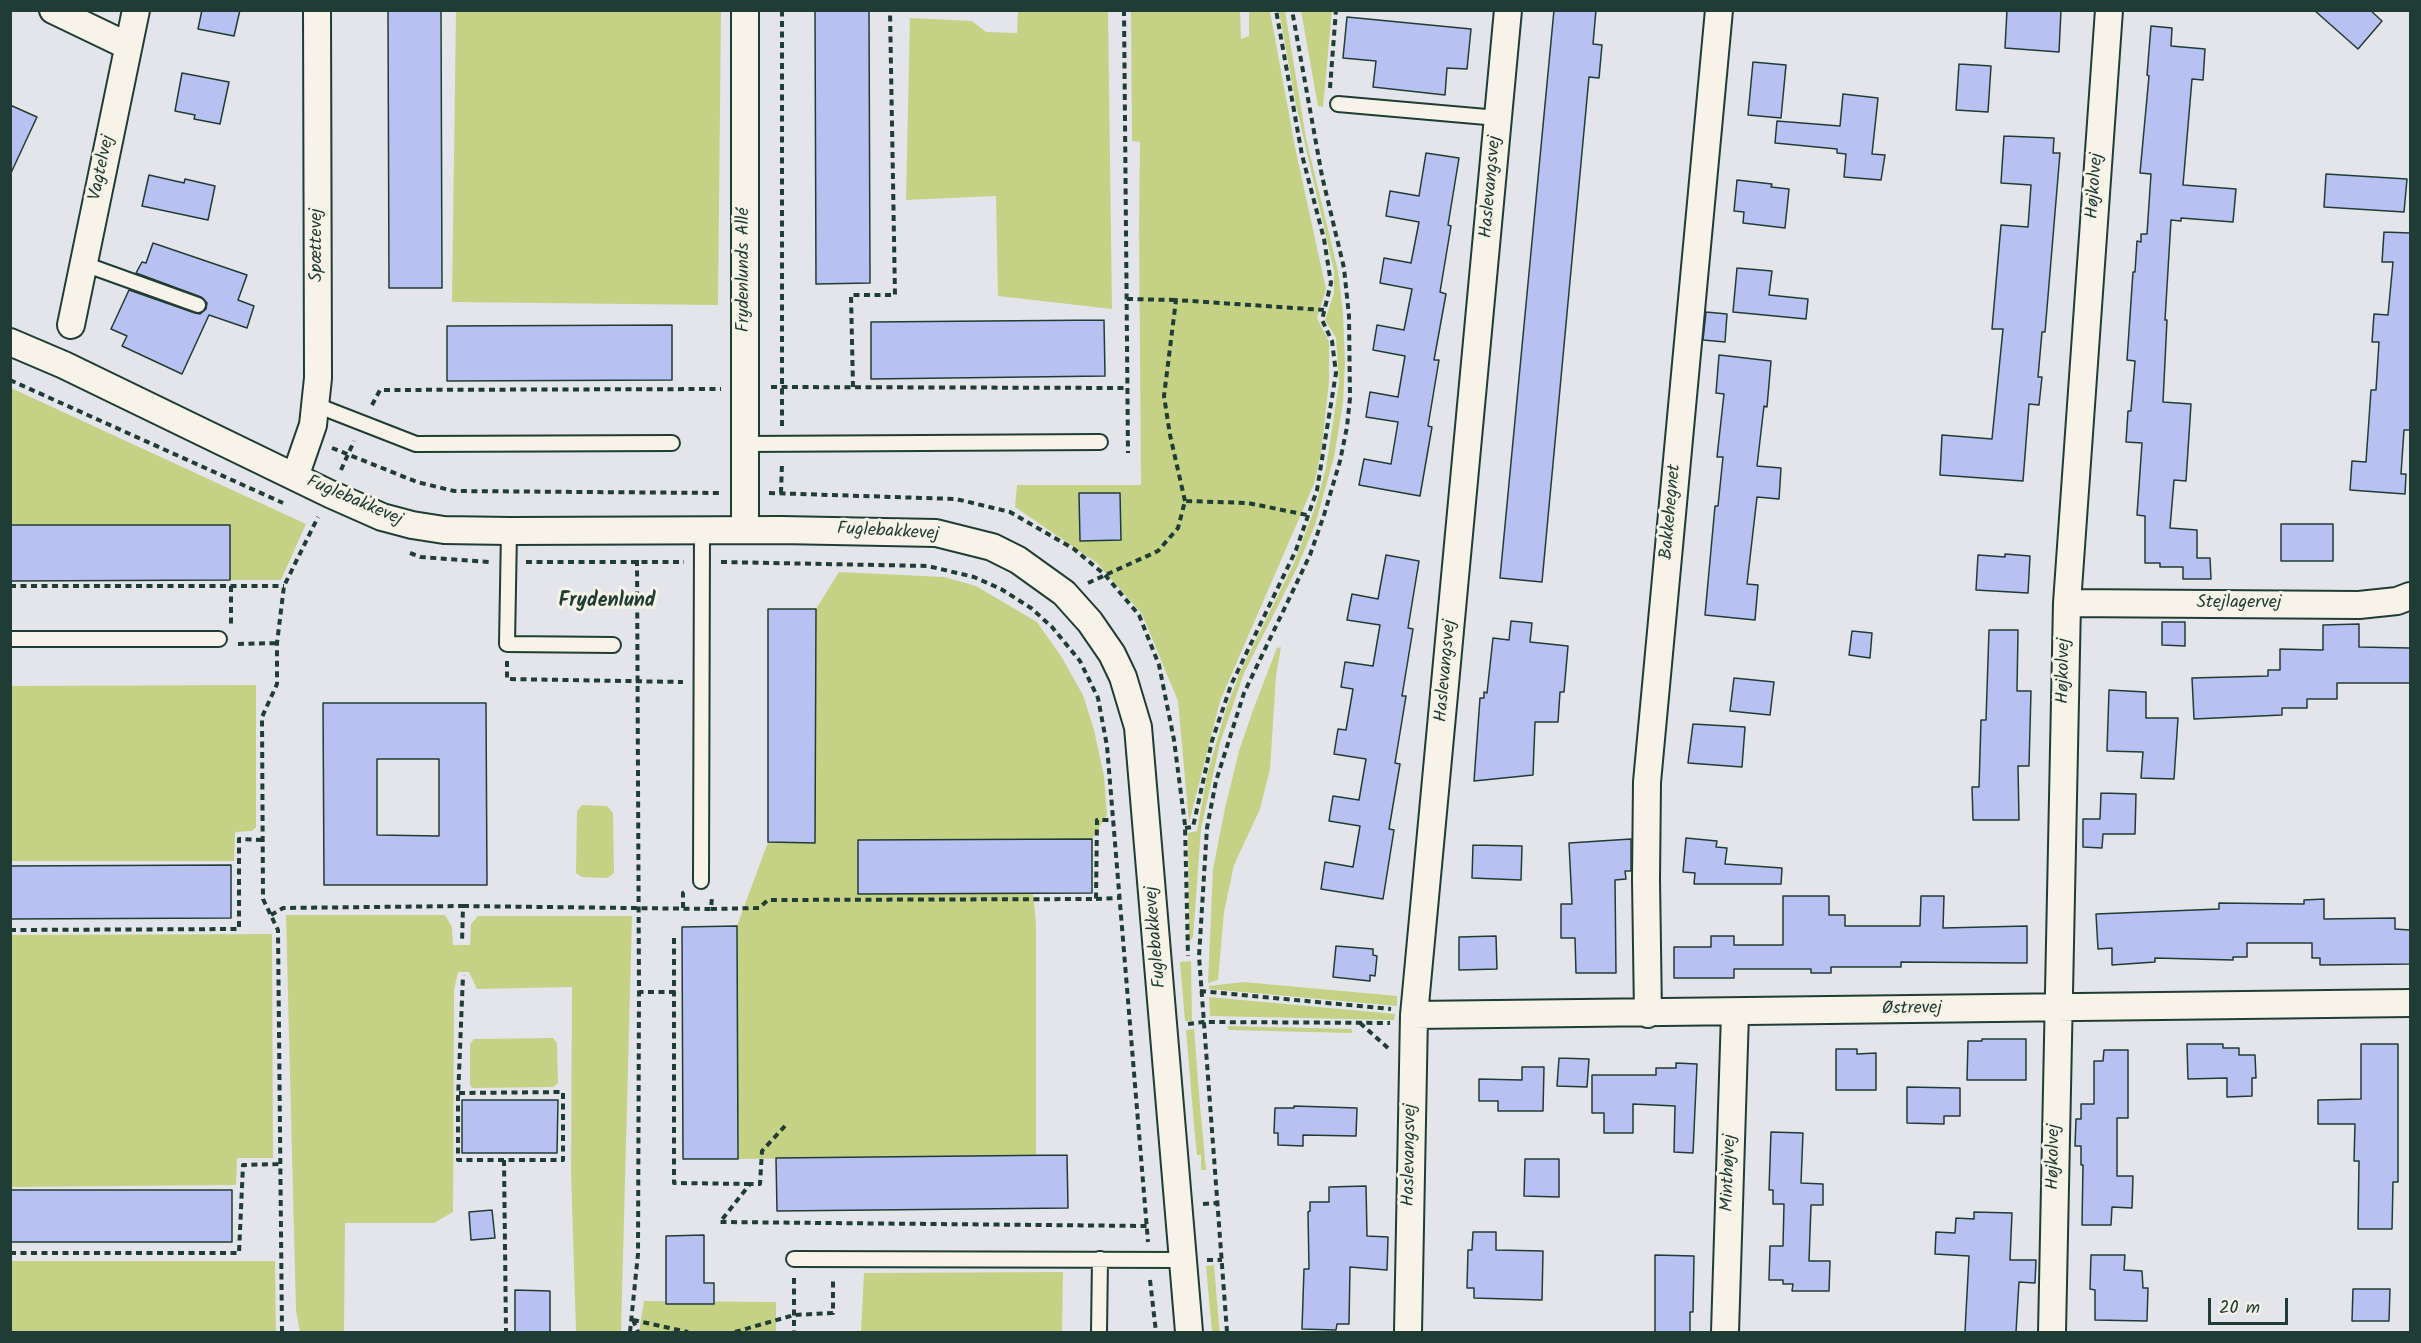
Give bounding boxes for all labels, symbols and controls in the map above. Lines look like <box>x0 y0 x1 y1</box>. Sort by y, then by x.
street label: Vagtelvej <box>86 133 120 203</box>
street label: Haslevangsvej <box>1477 135 1507 239</box>
street label: Højkolvej <box>2083 152 2109 220</box>
street label: Spættevej <box>307 208 329 282</box>
street label: Frydenlunds Allé <box>734 208 756 332</box>
street label: Bakkehegnet <box>1657 463 1687 561</box>
street label: Fuglebakkevej <box>303 472 405 532</box>
street label: Fuglebakkevej <box>836 520 940 546</box>
district label: Frydenlund <box>559 591 655 615</box>
street label: Stejlagervej <box>2197 593 2281 615</box>
street label: Haslevangsvej <box>1432 619 1462 723</box>
street label: Højkolvej <box>2054 638 2076 704</box>
street label: Fuglebakkevej <box>1142 885 1172 989</box>
street label: Østrevej <box>1882 999 1942 1021</box>
street label: Haslevangsvej <box>1399 1103 1423 1207</box>
street label: Højkolvej <box>2044 1124 2066 1190</box>
street label: Minthøjvej <box>1718 1134 1742 1212</box>
scale bar <box>2211 1286 2290 1324</box>
text: 20 m <box>2219 1294 2260 1323</box>

